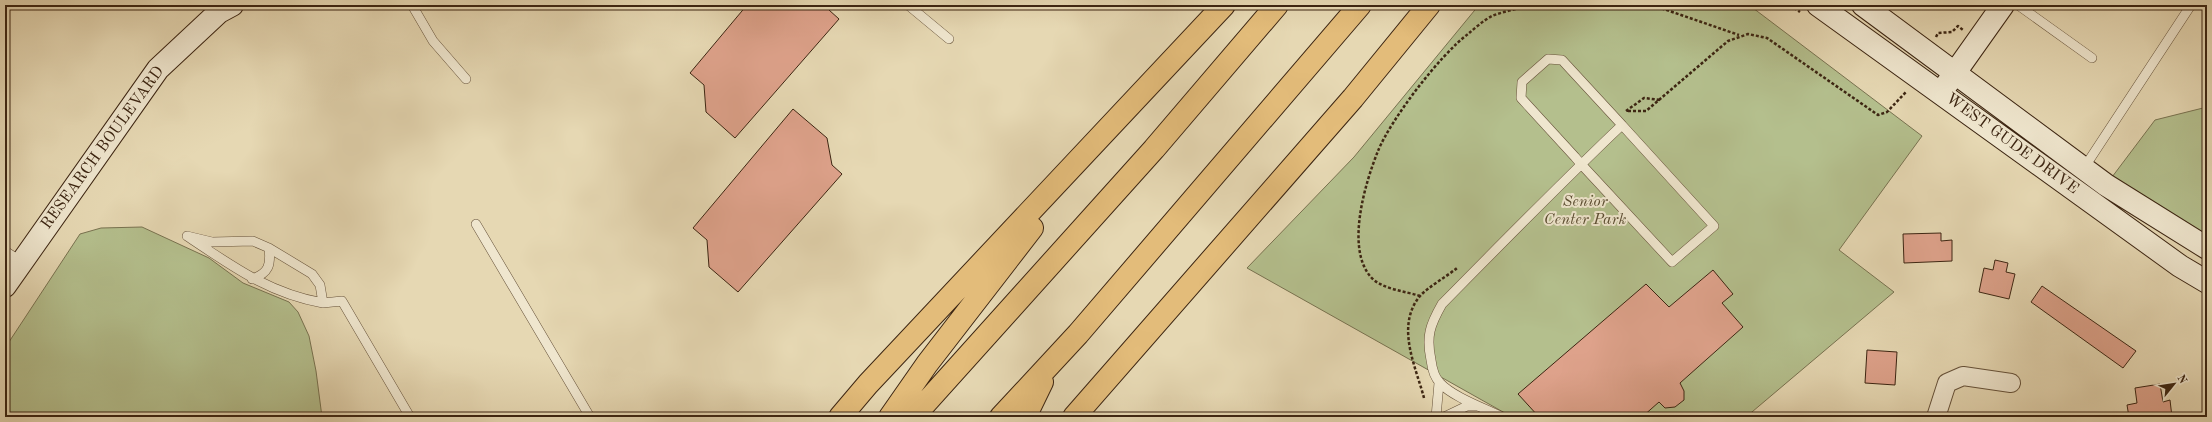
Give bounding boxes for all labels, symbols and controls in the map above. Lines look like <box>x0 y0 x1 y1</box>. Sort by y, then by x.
street label: RESEARCH BOULEVARD <box>39 64 167 232</box>
street label: WEST GUDE DRIVE <box>1943 91 2081 197</box>
park label: Senior Center Park <box>1544 194 1626 228</box>
north arrow <box>2154 364 2194 404</box>
text: N <box>2174 373 2189 387</box>

